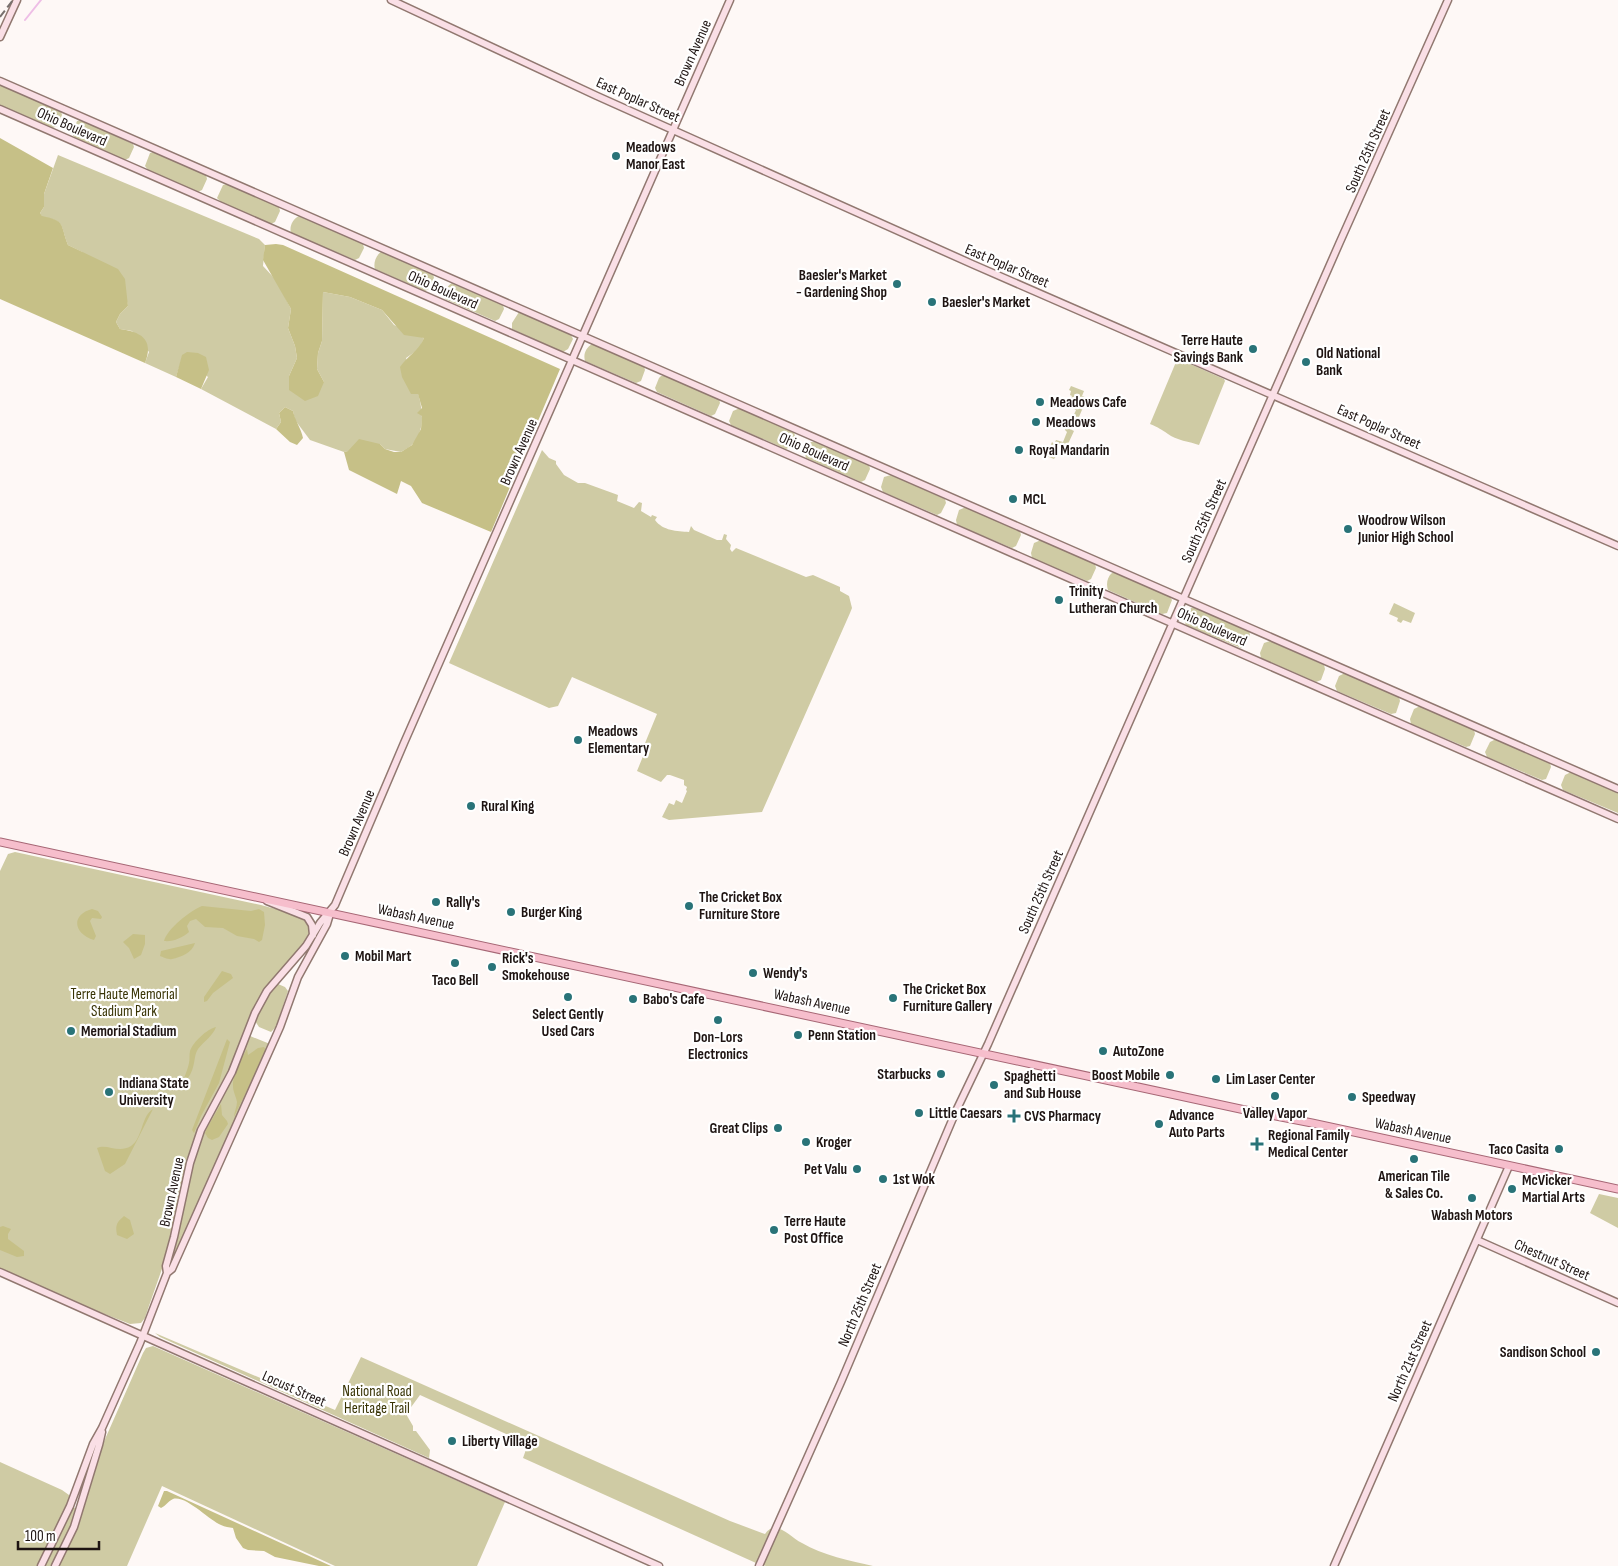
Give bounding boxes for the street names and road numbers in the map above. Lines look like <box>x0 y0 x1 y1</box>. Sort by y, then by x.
street label: Brown Avenue <box>670 17 716 89</box>
street label: East Poplar Street <box>593 73 683 127</box>
street label: Ohio Boulevard <box>34 103 110 151</box>
street label: South 25th Street <box>1341 106 1395 196</box>
street label: East Poplar Street <box>962 240 1052 292</box>
street label: Ohio Boulevard <box>405 266 481 314</box>
street label: East Poplar Street <box>1334 400 1424 454</box>
street label: Brown Avenue <box>496 416 542 488</box>
street label: Ohio Boulevard <box>776 428 852 476</box>
street label: South 25th Street <box>1177 476 1231 566</box>
street label: Ohio Boulevard <box>1174 603 1250 651</box>
street label: Brown Avenue <box>334 787 380 859</box>
street label: South 25th Street <box>1014 847 1068 937</box>
street label: Wabash Avenue <box>376 900 456 934</box>
street label: Wabash Avenue <box>772 985 852 1019</box>
street label: Wabash Avenue <box>1373 1114 1453 1148</box>
street label: Brown Avenue <box>155 1155 189 1229</box>
street label: Chestnut Street <box>1511 1235 1593 1285</box>
street label: North 25th Street <box>834 1260 886 1350</box>
street label: North 21st Street <box>1384 1317 1437 1405</box>
street label: Locust Street <box>259 1367 329 1412</box>

